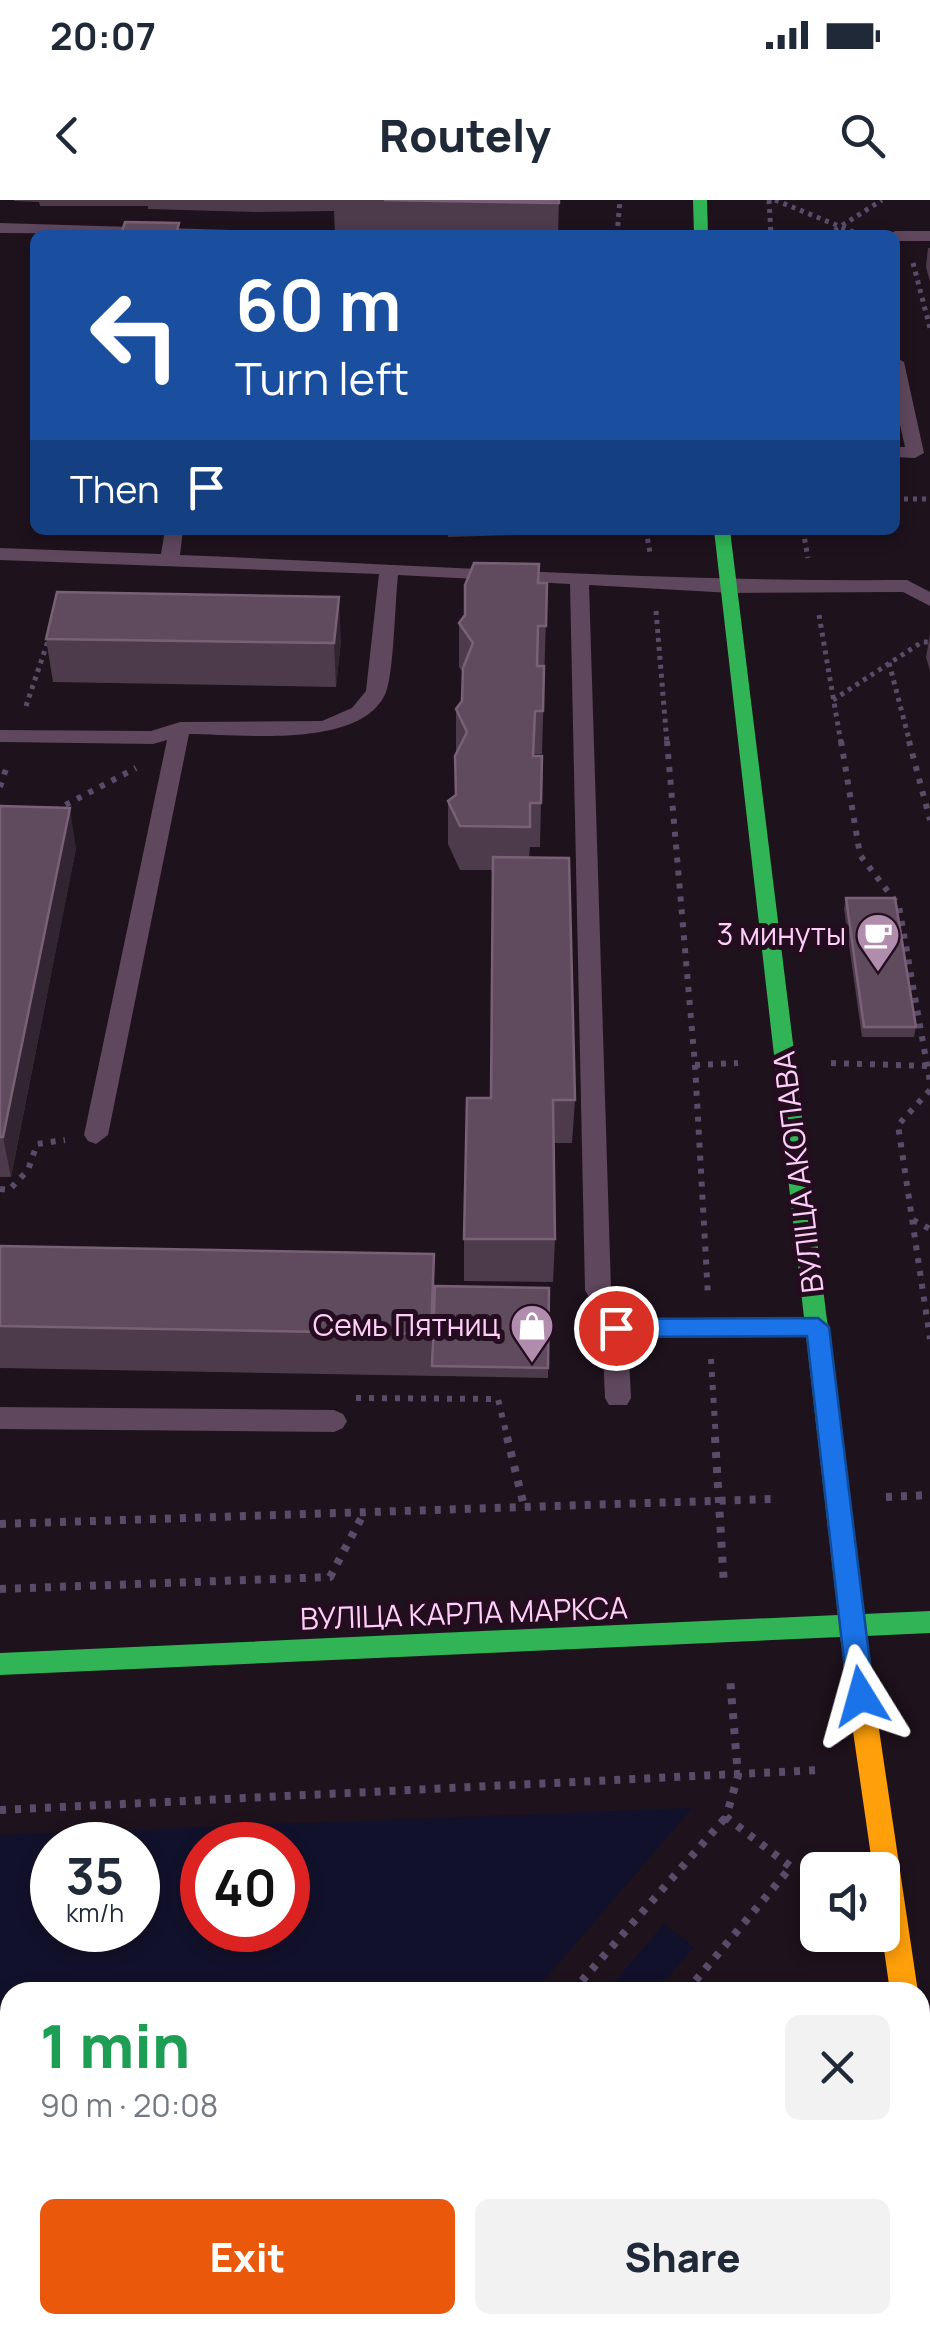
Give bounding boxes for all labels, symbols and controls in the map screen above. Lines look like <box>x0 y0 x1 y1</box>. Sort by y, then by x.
text: 20:07 <box>50 9 156 61</box>
text: Routely <box>379 104 551 166</box>
icon: back <box>40 108 95 163</box>
icon: search <box>835 108 890 163</box>
text: 60 m <box>235 256 402 352</box>
icon: left <box>70 270 200 400</box>
text: Turn left <box>235 347 409 409</box>
icon: arrive <box>179 460 234 515</box>
text: Then <box>70 462 159 514</box>
cafe icon: 3 минуты <box>855 912 901 973</box>
place label: 3 минуты <box>717 913 846 954</box>
street label: ВУЛІЦА АКОПАВА <box>762 1049 833 1295</box>
pin <box>574 1286 659 1371</box>
icon: arrive <box>589 1301 644 1356</box>
shop icon: Семь Пятниц <box>509 1303 555 1364</box>
place label: Семь Пятниц <box>313 1304 500 1345</box>
street label: ВУЛІЦА КАРЛА МАРКСА <box>299 1586 629 1639</box>
position arrow <box>809 1644 913 1748</box>
speed limit sign: 40 <box>180 1822 310 1952</box>
text: 35 <box>66 1841 124 1909</box>
map controls <box>800 1852 900 1952</box>
button: sound <box>800 1852 900 1952</box>
text: km/h <box>66 1895 124 1930</box>
text: 1 min <box>40 2004 190 2086</box>
button: close <box>785 2015 890 2120</box>
text: 90 m · 20:08 <box>40 2083 218 2127</box>
button: Exit <box>40 2199 455 2314</box>
button: Share <box>475 2199 890 2314</box>

